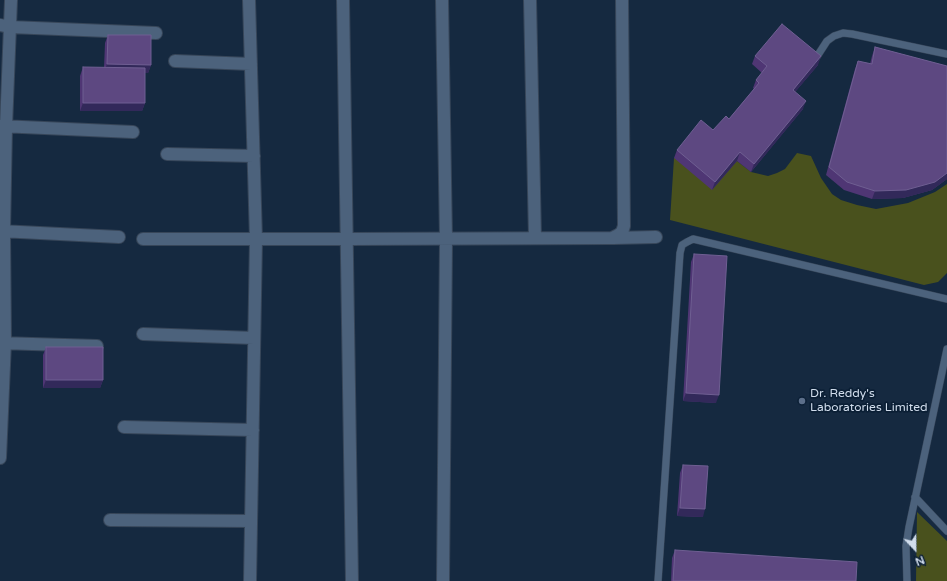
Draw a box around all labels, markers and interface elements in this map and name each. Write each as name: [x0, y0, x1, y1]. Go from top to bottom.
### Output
place label: Dr. Reddy's Laboratories Limited: [810, 387, 928, 415]
marker: Dr. Reddy's Laboratories Limited: [797, 396, 807, 406]
north arrow: [895, 529, 935, 569]
text: N: [913, 553, 926, 568]

